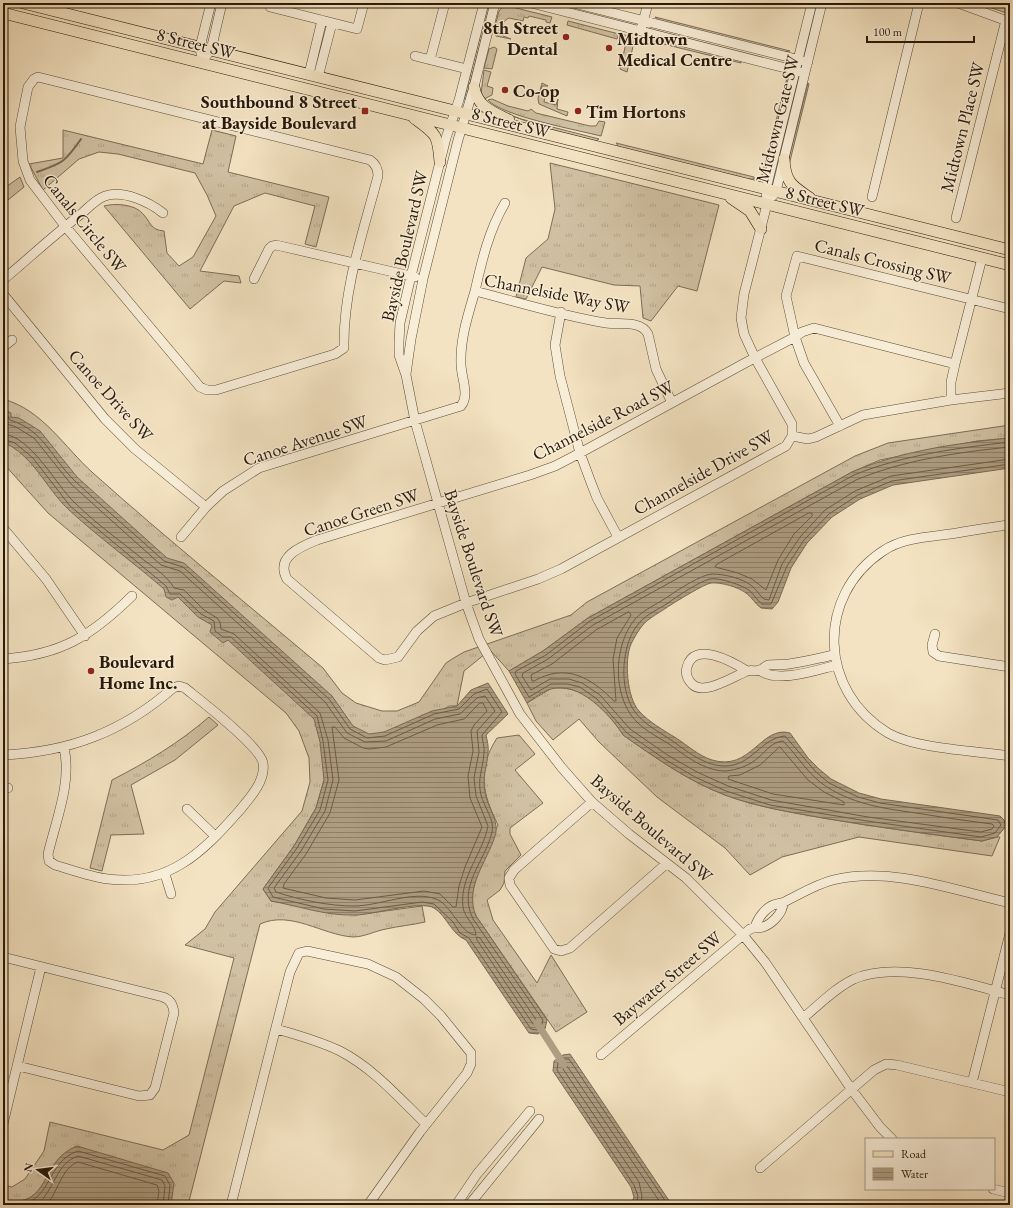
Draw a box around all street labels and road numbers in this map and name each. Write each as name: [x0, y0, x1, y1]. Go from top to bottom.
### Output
street label: 8 Street SW: [154, 22, 238, 64]
street label: Midtown Gate SW: [750, 52, 804, 185]
street label: Midtown Place SW: [935, 59, 989, 194]
street label: 8 Street SW: [469, 101, 553, 143]
street label: Bayside Boulevard SW: [375, 168, 433, 324]
street label: Canals Circle SW: [38, 169, 132, 278]
street label: 8 Street SW: [783, 180, 867, 222]
street label: Canals Crossing SW: [812, 233, 954, 289]
street label: Channelside Way SW: [482, 268, 632, 318]
street label: Canoe Drive SW: [64, 344, 159, 446]
street label: Channelside Road SW: [528, 374, 678, 466]
street label: Canoe Avenue SW: [240, 409, 370, 471]
street label: Channelside Drive SW: [629, 424, 777, 520]
street label: Canoe Green SW: [300, 482, 422, 541]
street label: Bayside Boulevard SW: [439, 486, 509, 640]
street label: Bayside Boulevard SW: [586, 769, 718, 888]
street label: Baywater Street SW: [608, 925, 726, 1030]

